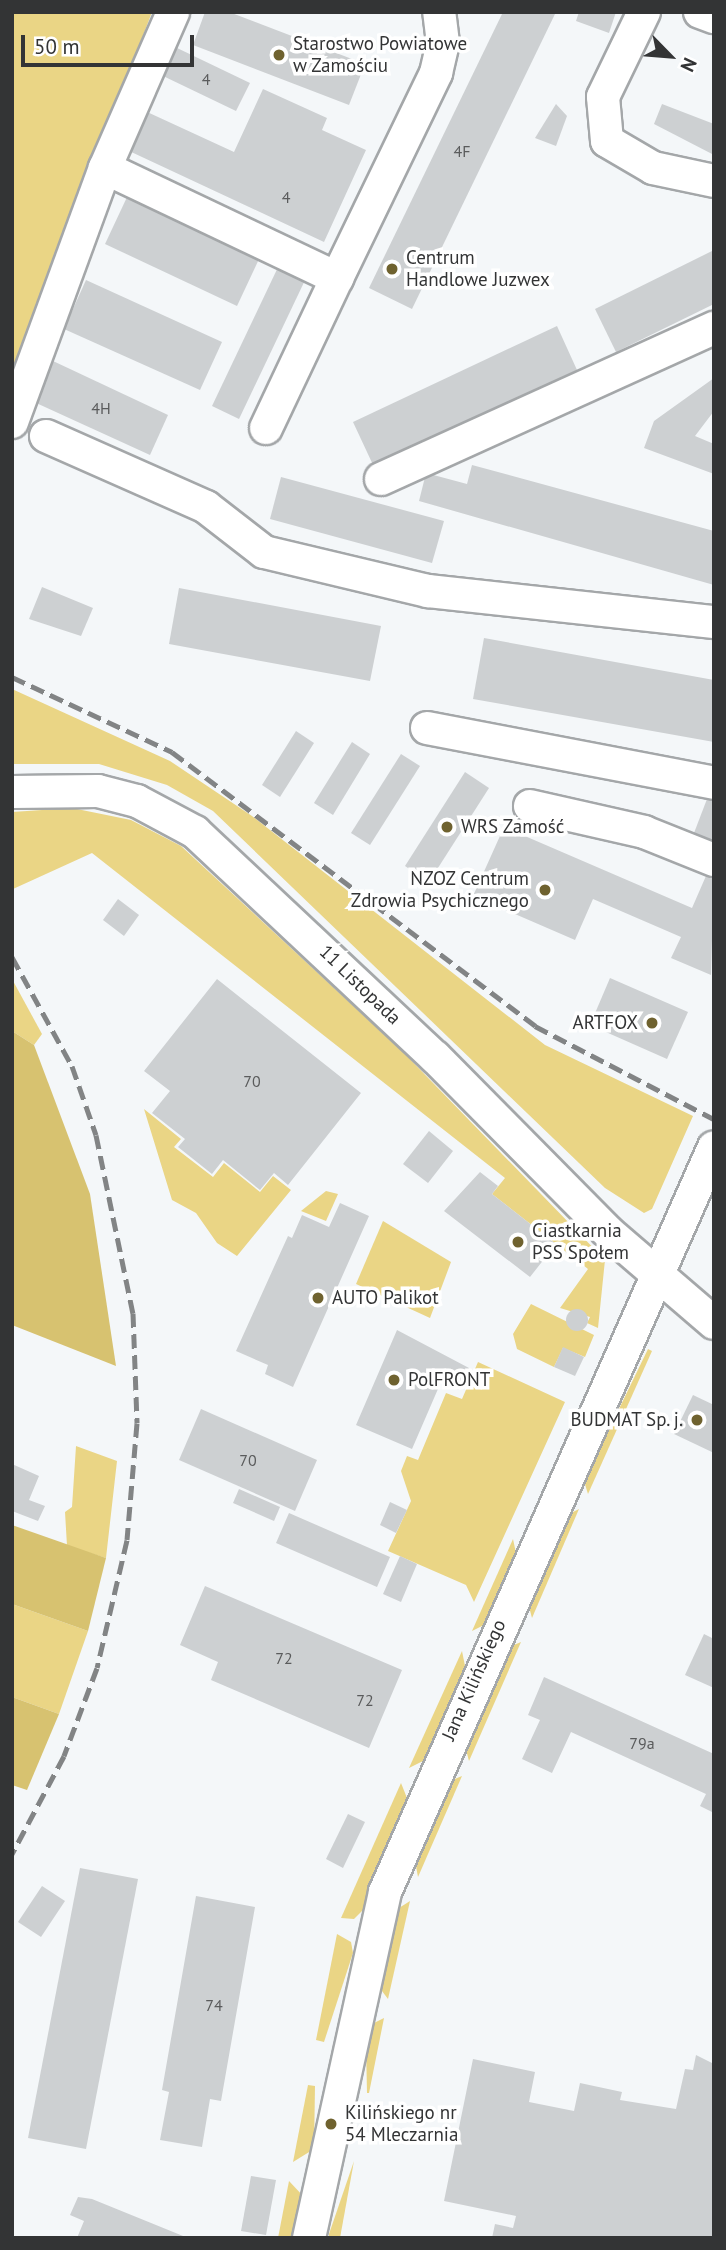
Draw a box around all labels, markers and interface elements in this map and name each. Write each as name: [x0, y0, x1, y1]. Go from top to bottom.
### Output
scale bar: [24, 21, 198, 65]
north arrow: [635, 21, 705, 91]
text: 50 m: [34, 33, 80, 60]
place label: Starostwo Powiatowe w Zamościu: [293, 33, 467, 77]
marker: Starostwo Powiatowe w Zamościu: [271, 47, 287, 63]
text: N: [676, 54, 703, 76]
house number: 4: [202, 69, 210, 89]
house number: 4F: [454, 141, 470, 161]
house number: 4: [282, 187, 290, 207]
place label: Centrum Handlowe Juzwex: [406, 247, 550, 291]
marker: Centrum Handlowe Juzwex: [384, 261, 400, 277]
house number: 4H: [91, 398, 111, 418]
place label: WRS Zamość: [461, 816, 565, 838]
marker: WRS Zamość: [439, 819, 455, 835]
place label: NZOZ Centrum Zdrowia Psychicznego: [351, 868, 529, 912]
marker: NZOZ Centrum Zdrowia Psychicznego: [535, 880, 555, 900]
street label: 11 Listopada: [315, 941, 405, 1029]
place label: ARTFOX: [573, 1012, 638, 1034]
marker: ARTFOX: [644, 1015, 660, 1031]
house number: 70: [243, 1071, 261, 1091]
place label: Ciastkarnia PSS Społem: [532, 1220, 629, 1264]
marker: Ciastkarnia PSS Społem: [510, 1234, 526, 1250]
place label: AUTO Palikot: [332, 1287, 439, 1309]
marker: AUTO Palikot: [310, 1290, 326, 1306]
place label: PolFRONT: [408, 1369, 490, 1391]
marker: PolFRONT: [386, 1372, 402, 1388]
place label: BUDMAT Sp. j.: [568, 1409, 683, 1431]
marker: BUDMAT Sp. j.: [689, 1412, 705, 1428]
house number: 70: [239, 1450, 257, 1470]
street label: Jana Kilińskiego: [437, 1616, 511, 1744]
house number: 72: [275, 1648, 293, 1668]
house number: 72: [356, 1690, 374, 1710]
house number: 79a: [629, 1733, 655, 1753]
house number: 74: [205, 1995, 223, 2015]
place label: Kilińskiego nr 54 Mleczarnia: [345, 2102, 458, 2146]
marker: Kilińskiego nr 54 Mleczarnia: [323, 2116, 339, 2132]

